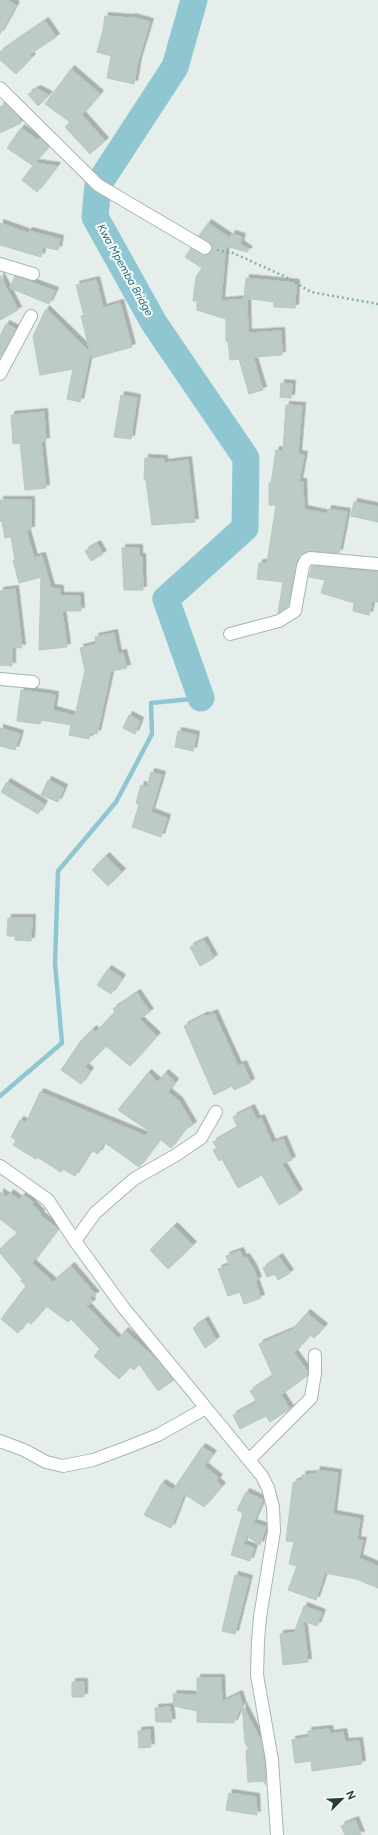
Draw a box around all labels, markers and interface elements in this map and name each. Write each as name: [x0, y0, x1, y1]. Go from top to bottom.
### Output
water label: Kwa Mpemba Bridge: [94, 222, 156, 318]
north arrow: [322, 1779, 362, 1819]
text: N: [343, 1789, 358, 1802]

